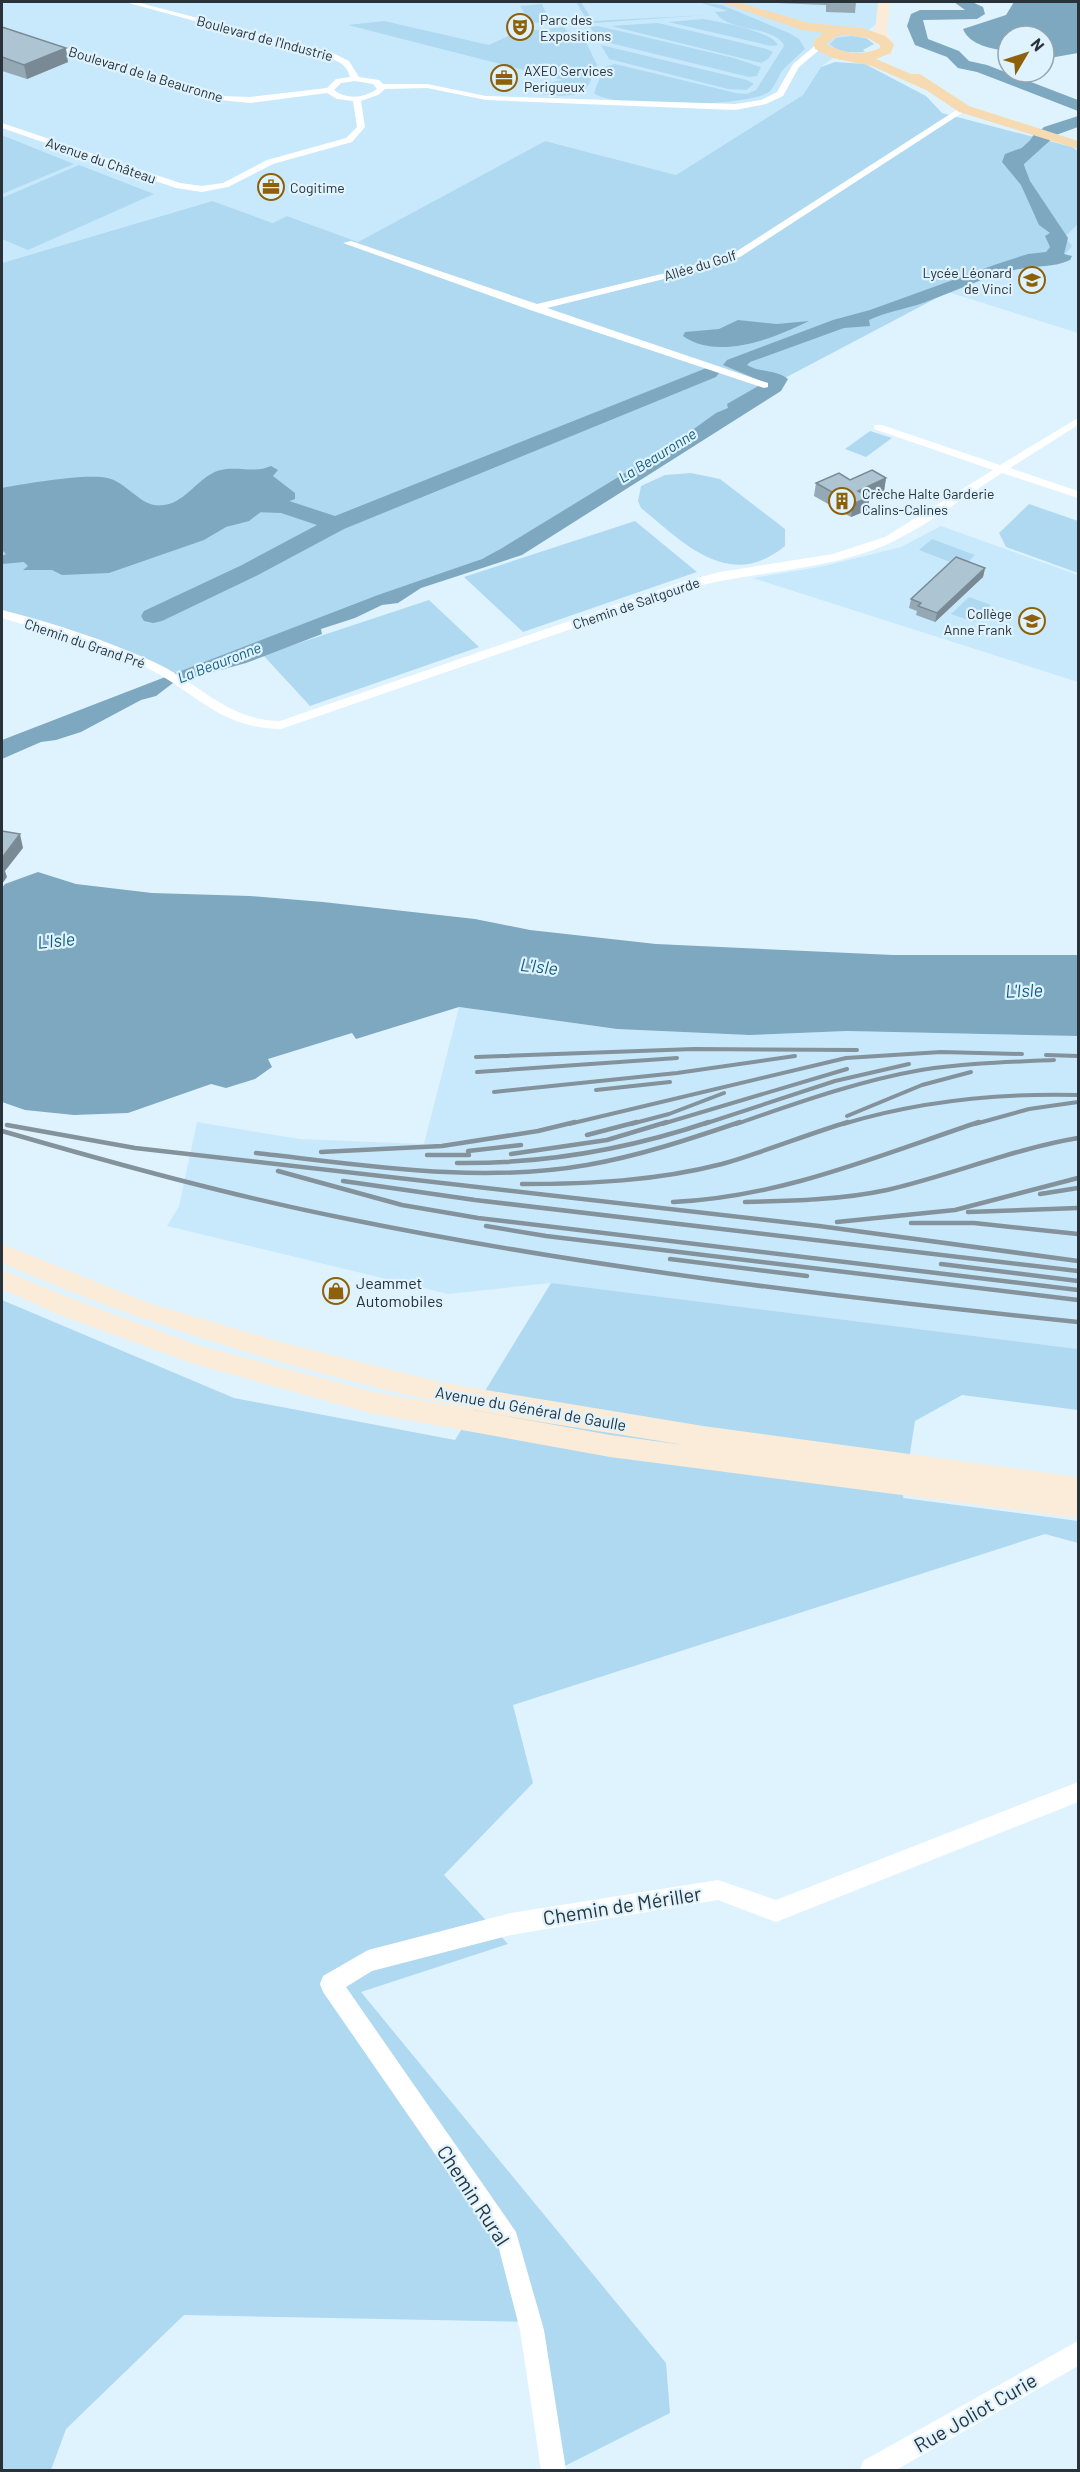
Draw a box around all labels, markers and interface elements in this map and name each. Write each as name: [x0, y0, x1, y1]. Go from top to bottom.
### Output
place label: Parc des Expositions: [540, 11, 612, 44]
street label: Boulevard de l'Industrie: [195, 12, 335, 64]
theatre icon: Parc des Expositions: [505, 12, 535, 42]
north arrow: [996, 24, 1056, 84]
text: N: [1027, 34, 1049, 54]
street label: Boulevard de la Beauronne: [67, 42, 225, 106]
place label: AXEO Services Perigueux: [524, 62, 614, 95]
office icon: AXEO Services Perigueux: [489, 63, 519, 93]
street label: Avenue du Château: [44, 133, 158, 187]
office icon: Cogitime: [256, 172, 286, 202]
place label: Cogitime: [290, 179, 345, 196]
street label: Allée du Golf: [662, 246, 738, 284]
place label: Lycée Léonard de Vinci: [923, 264, 1012, 297]
school or university icon: Lycée Léonard de Vinci: [1017, 265, 1047, 295]
water label: La Beauronne: [615, 424, 699, 486]
place label: Crèche Halte Garderie Calins-Calines: [862, 485, 995, 518]
building icon: Crèche Halte Garderie Calins-Calines: [827, 486, 857, 516]
street label: Chemin de Saltgourde: [570, 573, 702, 633]
place label: Collège Anne Frank: [944, 605, 1012, 638]
school or university icon: Collège Anne Frank: [1017, 606, 1047, 636]
street label: Chemin du Grand Pré: [23, 614, 147, 672]
water label: La Beauronne: [175, 638, 264, 686]
water label: L'Isle: [36, 927, 76, 953]
water label: L'Isle: [519, 953, 559, 979]
water label: L'Isle: [1005, 978, 1043, 1002]
place label: Jeammet Automobiles: [356, 1273, 443, 1310]
shop icon: Jeammet Automobiles: [321, 1276, 351, 1306]
street label: Avenue du Général de Gaulle: [434, 1382, 628, 1434]
street label: Chemin de Mériller: [541, 1881, 703, 1929]
street label: Chemin Rural: [433, 2140, 515, 2250]
street label: Rue Joliot Curie: [909, 2367, 1041, 2457]

